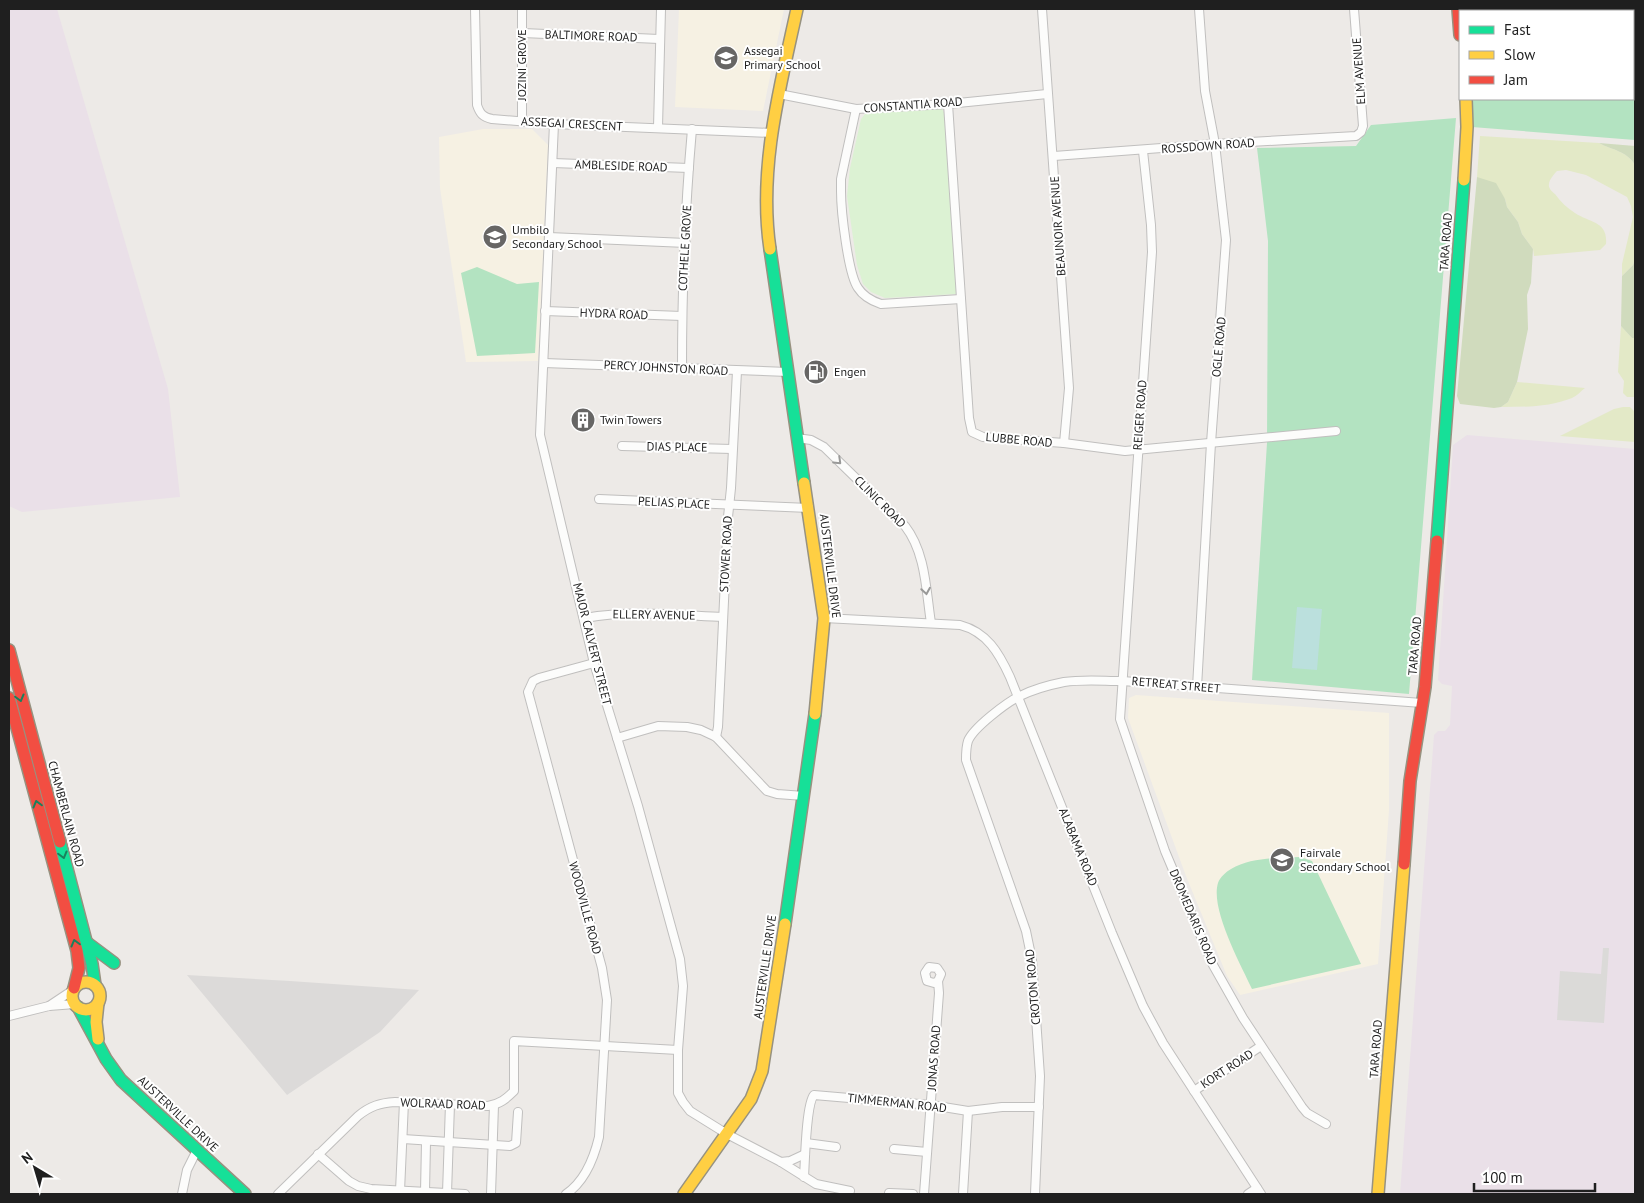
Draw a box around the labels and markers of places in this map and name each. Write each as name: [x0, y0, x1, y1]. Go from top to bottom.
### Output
place label: Assegai Primary School: [744, 43, 821, 72]
school or university icon: Assegai Primary School: [713, 45, 739, 71]
place label: Umbilo Secondary School: [512, 222, 603, 251]
school or university icon: Umbilo Secondary School: [482, 224, 508, 250]
fuel station icon: Engen: [803, 359, 829, 385]
place label: Engen: [834, 364, 866, 379]
building icon: Twin Towers: [570, 407, 596, 433]
place label: Twin Towers: [600, 412, 662, 427]
place label: Fairvale Secondary School: [1300, 845, 1391, 874]
school or university icon: Fairvale Secondary School: [1269, 847, 1295, 873]

